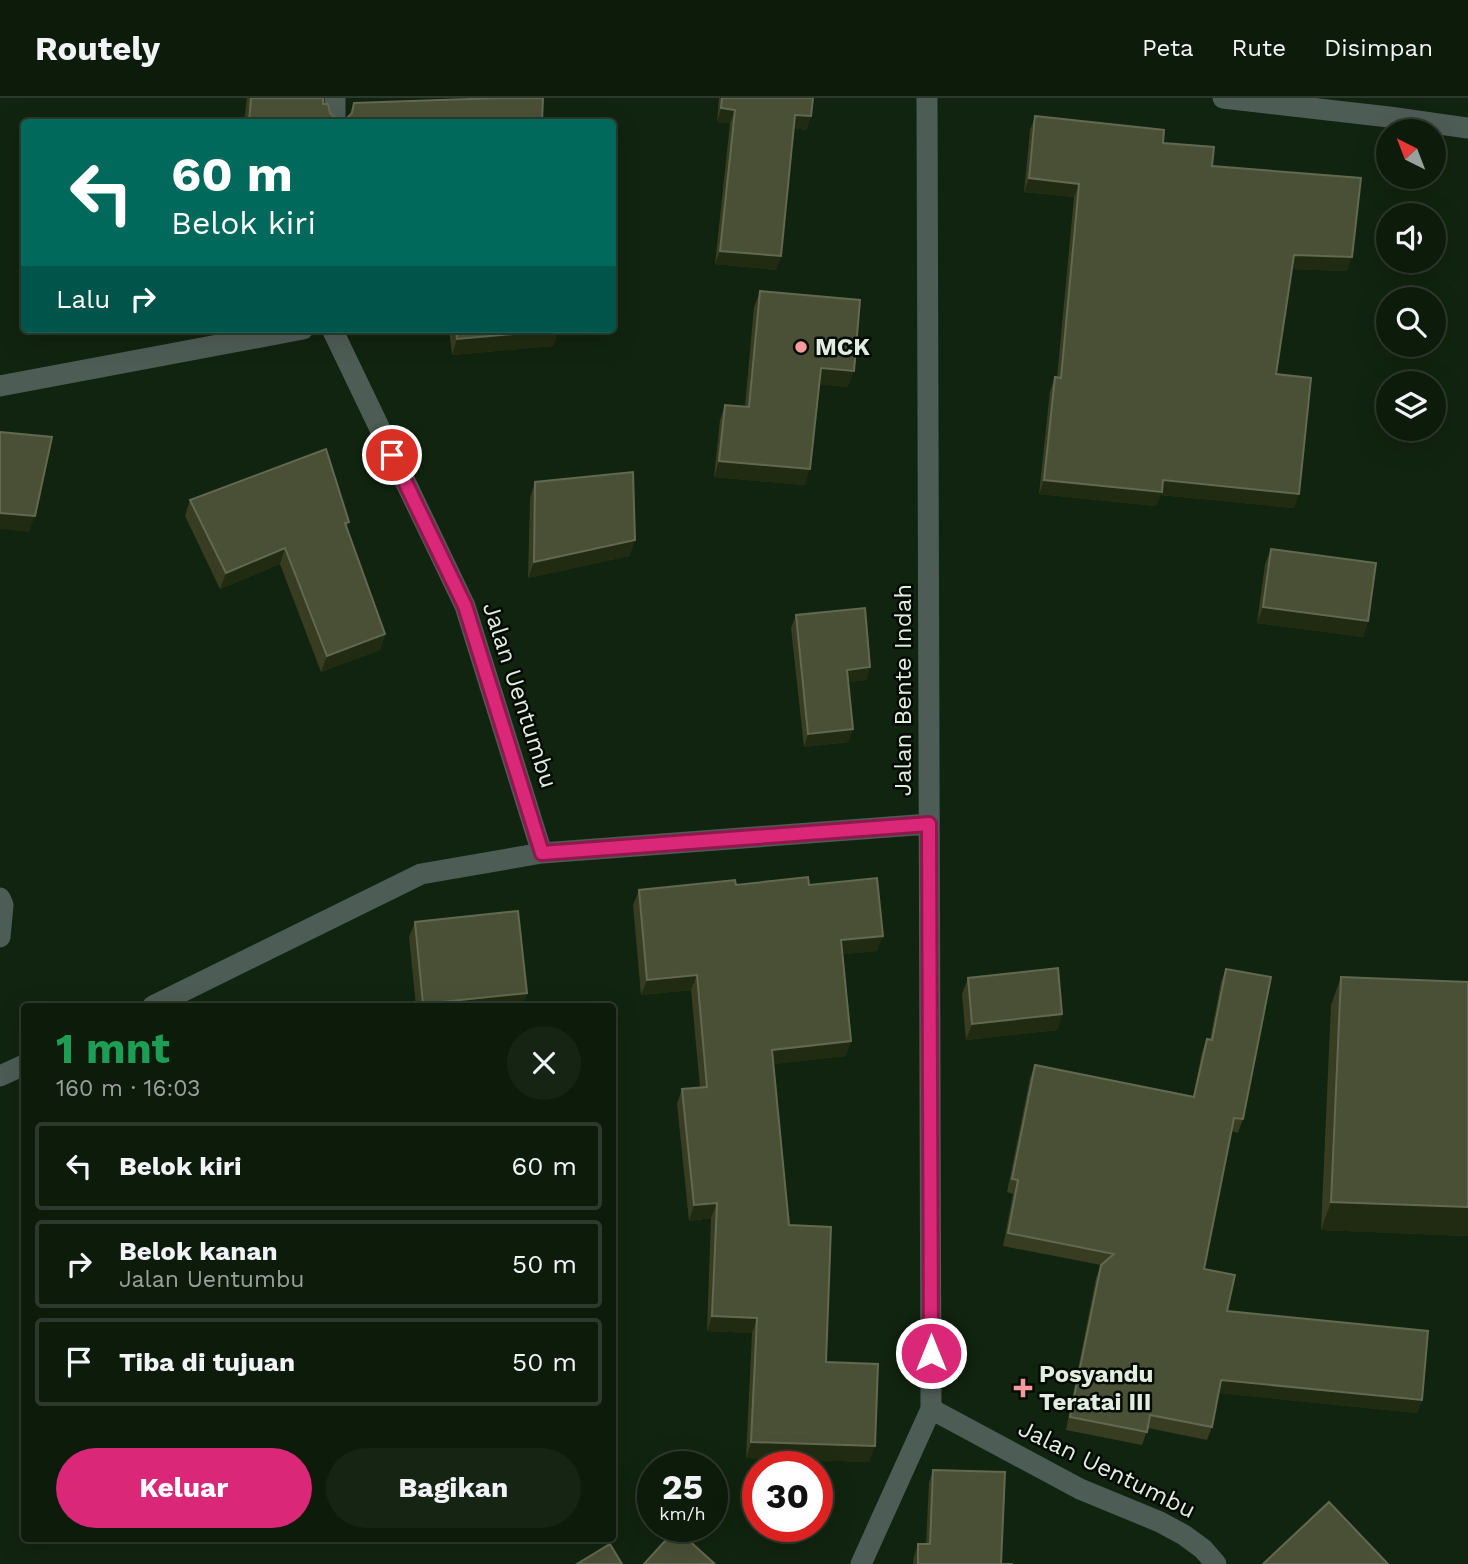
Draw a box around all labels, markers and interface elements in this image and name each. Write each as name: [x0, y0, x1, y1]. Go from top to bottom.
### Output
text: Routely: [35, 29, 160, 68]
text: Peta: [1142, 34, 1194, 62]
text: Rute: [1232, 34, 1286, 62]
text: Disimpan: [1324, 34, 1433, 62]
north arrow: [1376, 119, 1446, 189]
map controls: [1376, 119, 1446, 441]
text: 60 m: [171, 145, 293, 203]
icon: left: [56, 147, 147, 238]
button: sound: [1376, 203, 1446, 273]
text: Belok kiri: [171, 204, 316, 242]
icon: right: [124, 280, 162, 318]
text: Lalu: [56, 284, 110, 314]
button: search: [1376, 287, 1446, 357]
place label: MCK: [815, 333, 870, 361]
marker: MCK: [793, 339, 809, 355]
button: layers: [1376, 371, 1446, 441]
pin: [362, 425, 422, 485]
icon: arrive: [373, 436, 411, 474]
street label: Jalan Bente Indah: [889, 584, 917, 796]
street label: Jalan Uentumbu: [477, 599, 563, 791]
text: 1 mnt: [56, 1024, 170, 1073]
button: close: [507, 1026, 581, 1100]
text: 160 m · 16:03: [56, 1075, 200, 1102]
icon: left: [60, 1147, 98, 1185]
text: Belok kiri: [119, 1151, 242, 1181]
text: 60 m: [511, 1151, 577, 1181]
text: Belok kanan: [119, 1236, 278, 1266]
icon: right: [60, 1245, 98, 1283]
text: 50 m: [512, 1249, 577, 1279]
text: Jalan Uentumbu: [119, 1266, 305, 1293]
position arrow: [894, 1316, 968, 1390]
icon: arrive: [60, 1343, 98, 1381]
text: Tiba di tujuan: [119, 1347, 295, 1377]
text: 50 m: [512, 1347, 577, 1377]
place label: Posyandu Teratai III: [1039, 1360, 1153, 1416]
marker: Posyandu Teratai III: [1013, 1378, 1033, 1398]
street label: Jalan Uentumbu: [1014, 1414, 1200, 1524]
button: Keluar: [56, 1448, 312, 1528]
button: Bagikan: [326, 1448, 581, 1528]
speed limit sign: 30: [742, 1451, 833, 1542]
text: 25: [662, 1466, 703, 1508]
text: km/h: [659, 1503, 706, 1524]

